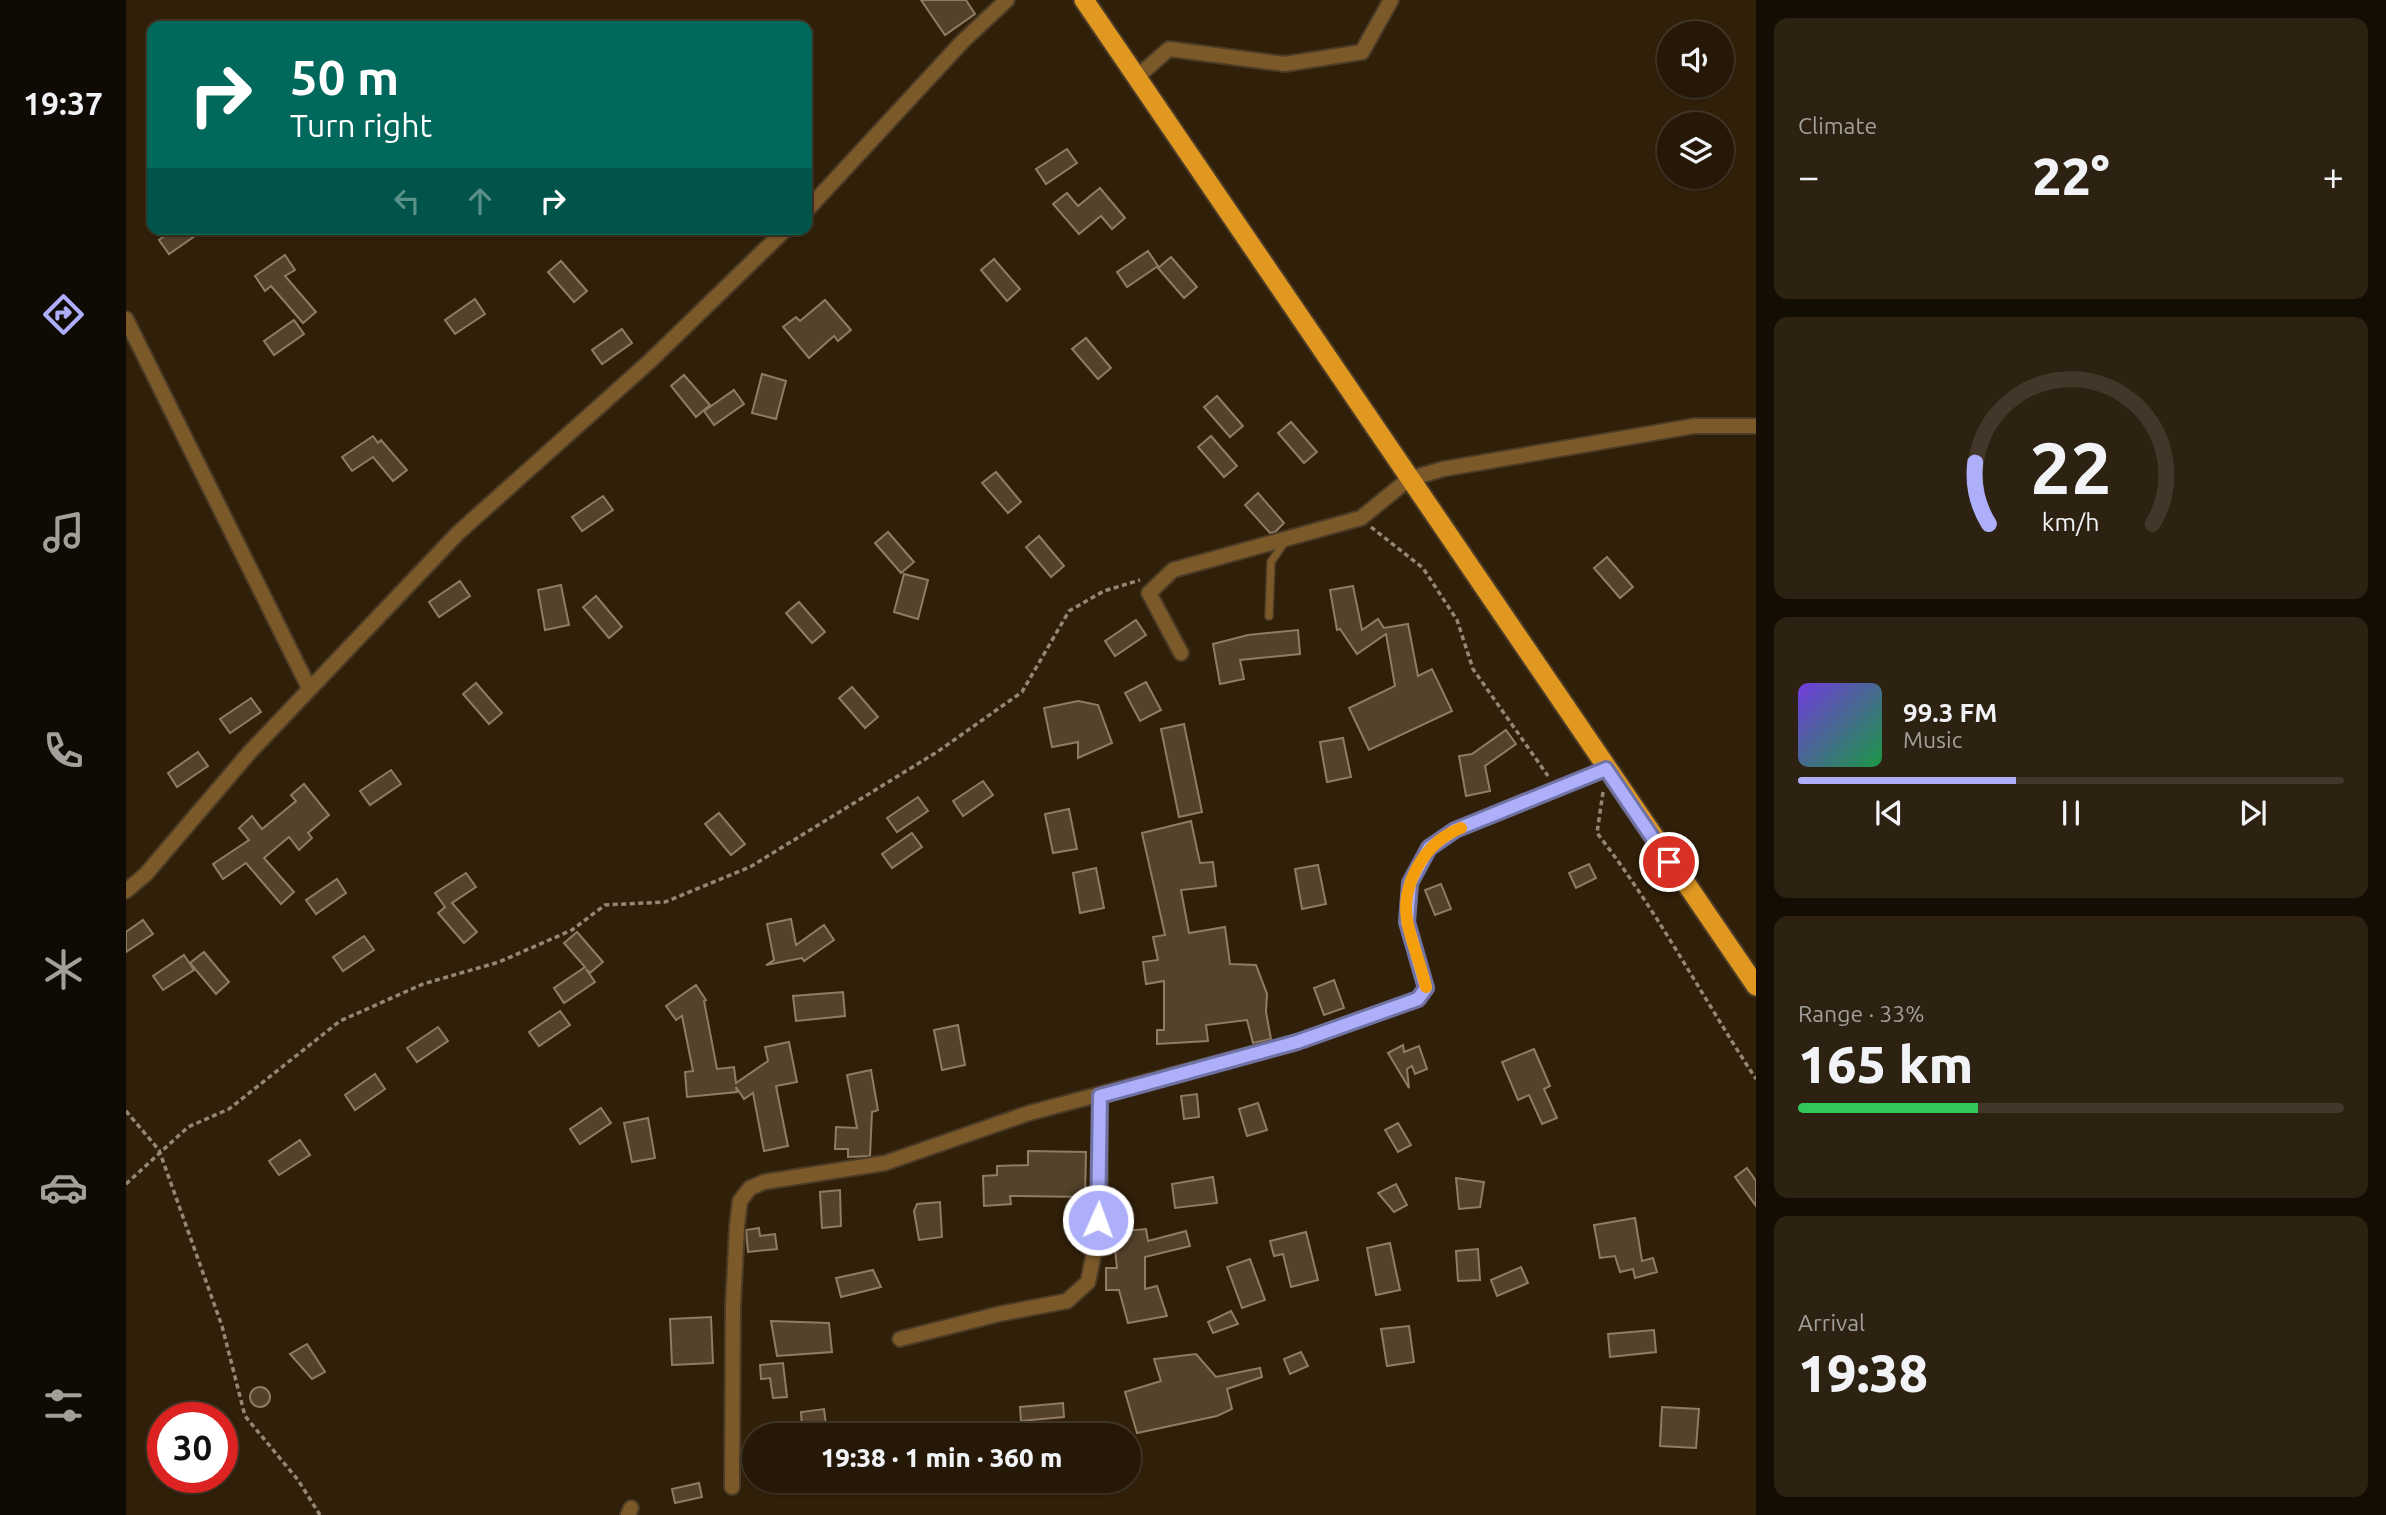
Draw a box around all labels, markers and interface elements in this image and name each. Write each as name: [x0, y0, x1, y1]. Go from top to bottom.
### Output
map controls: [1657, 21, 1734, 189]
button: sound: [1657, 21, 1734, 98]
icon: right: [175, 49, 266, 140]
text: 50 m: [290, 49, 399, 104]
text: 19:37: [23, 85, 103, 121]
text: Turn right: [290, 107, 432, 143]
button: layers: [1657, 112, 1734, 189]
text: Climate: [1798, 113, 1877, 138]
text: 22°: [2032, 147, 2110, 205]
text: −: [1798, 155, 1819, 197]
text: +: [2323, 155, 2344, 197]
icon: left: [388, 182, 426, 220]
icon: ahead: [461, 182, 499, 220]
icon: right: [534, 182, 572, 220]
icon: directions: [39, 290, 88, 339]
text: 22: [2030, 427, 2112, 509]
icon: music: [39, 508, 88, 557]
text: km/h: [2042, 508, 2100, 536]
text: 99.3 FM: [1903, 698, 1997, 727]
icon: phone: [39, 726, 88, 775]
text: Music: [1903, 727, 1962, 752]
icon: previous: [1870, 794, 1908, 832]
icon: pause: [2052, 794, 2090, 832]
icon: next: [2234, 794, 2272, 832]
pin: [1639, 832, 1699, 892]
icon: arrive: [1650, 843, 1688, 881]
icon: climate: [39, 945, 88, 994]
text: Range · 33%: [1798, 1001, 1925, 1026]
text: 165 km: [1798, 1035, 1973, 1093]
icon: car: [39, 1163, 88, 1212]
position arrow: [1061, 1183, 1135, 1257]
text: Arrival: [1798, 1310, 1865, 1335]
text: 19:38: [1798, 1344, 1928, 1402]
icon: filters: [39, 1381, 88, 1430]
speed limit sign: 30: [147, 1402, 238, 1493]
text: 19:38 · 1 min · 360 m: [821, 1443, 1062, 1472]

